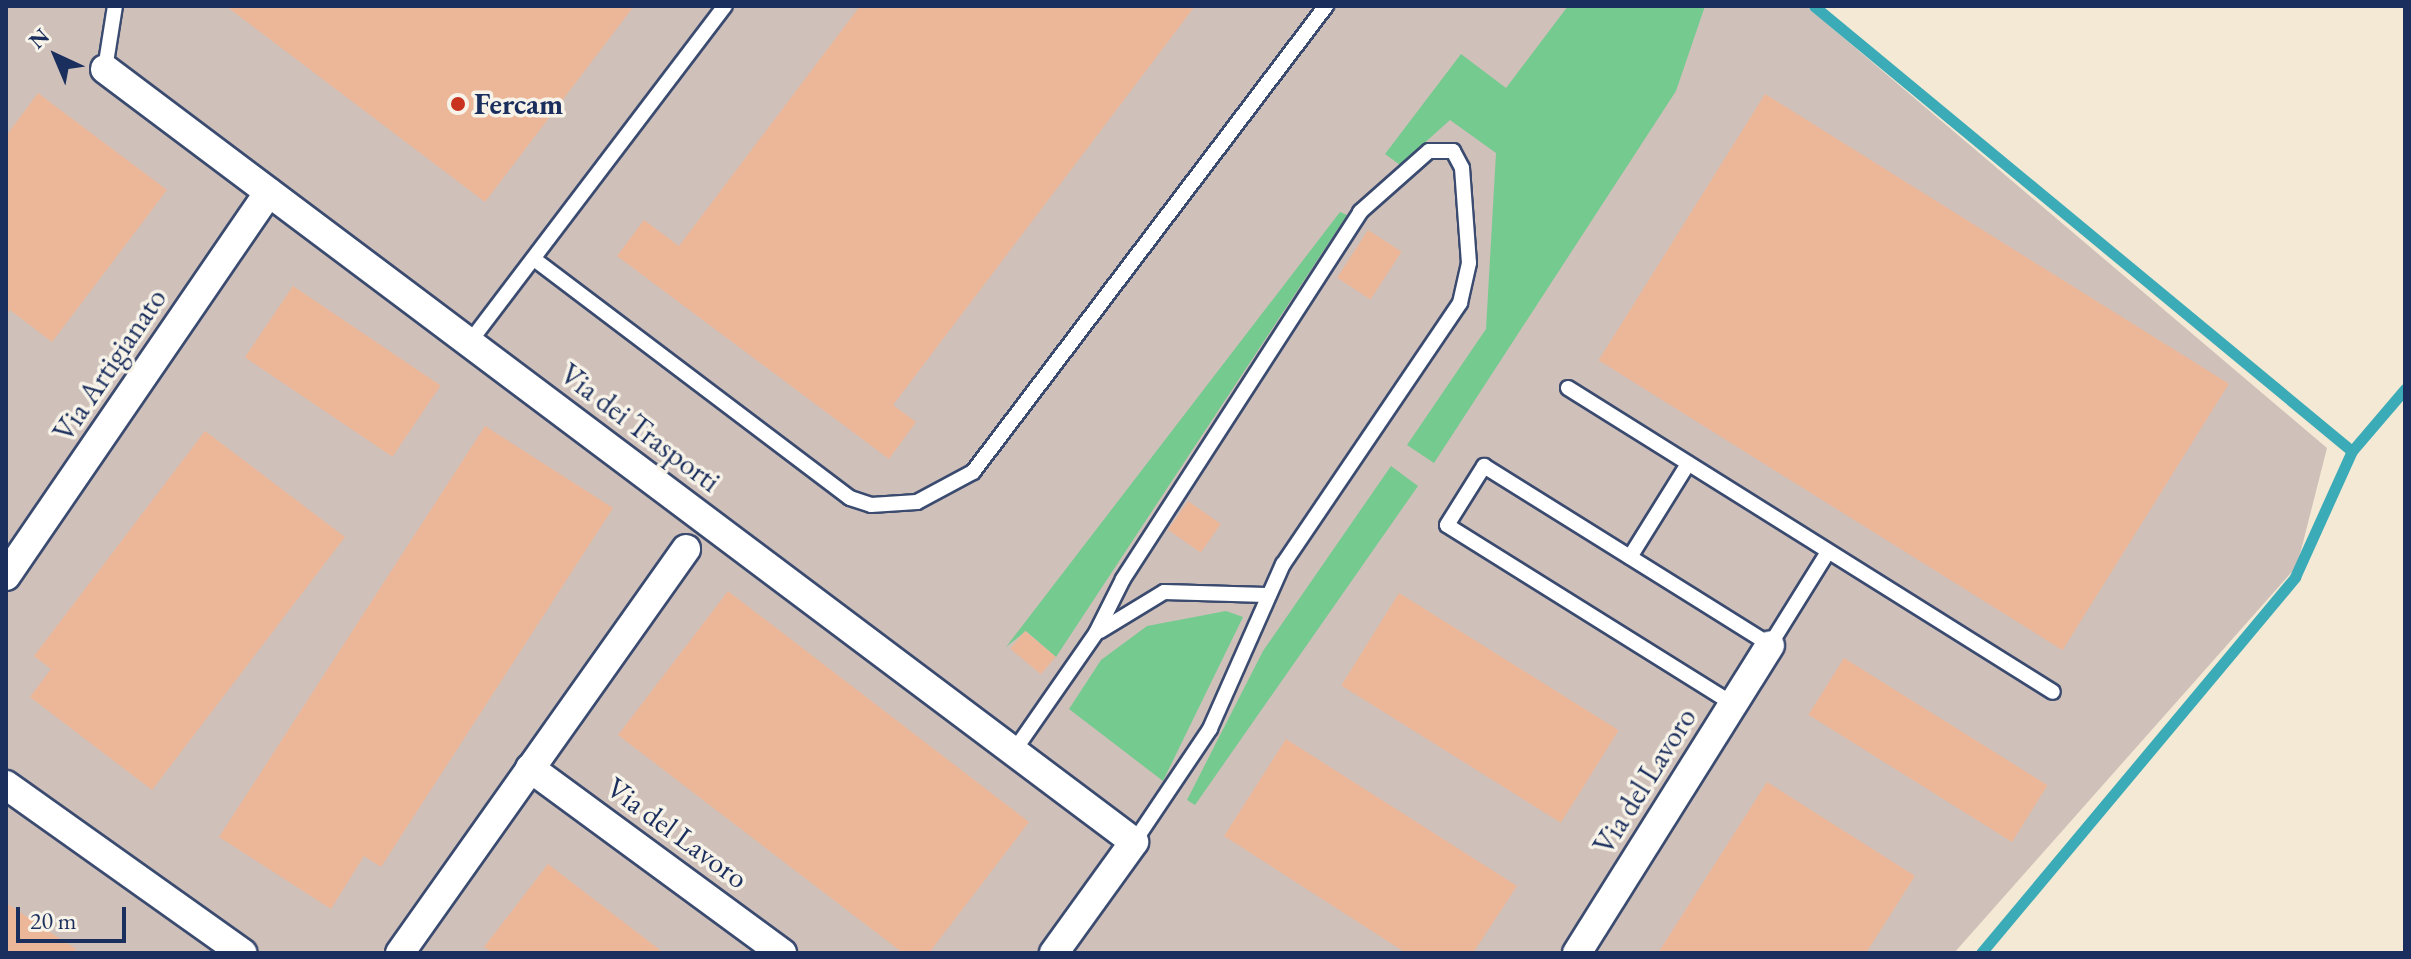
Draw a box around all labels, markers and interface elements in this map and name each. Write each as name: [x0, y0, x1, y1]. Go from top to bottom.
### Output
north arrow: [16, 16, 96, 96]
text: N: [23, 22, 55, 55]
place label: Fercam: [474, 86, 563, 122]
marker: Fercam: [449, 95, 467, 113]
street label: Via Artigianato: [46, 282, 174, 448]
street label: Via dei Trasporti: [553, 356, 727, 500]
street label: Via del Lavoro: [1586, 701, 1704, 861]
street label: Via del Lavoro: [599, 770, 755, 896]
scale bar: [20, 891, 130, 941]
text: 20 m: [30, 905, 77, 936]

